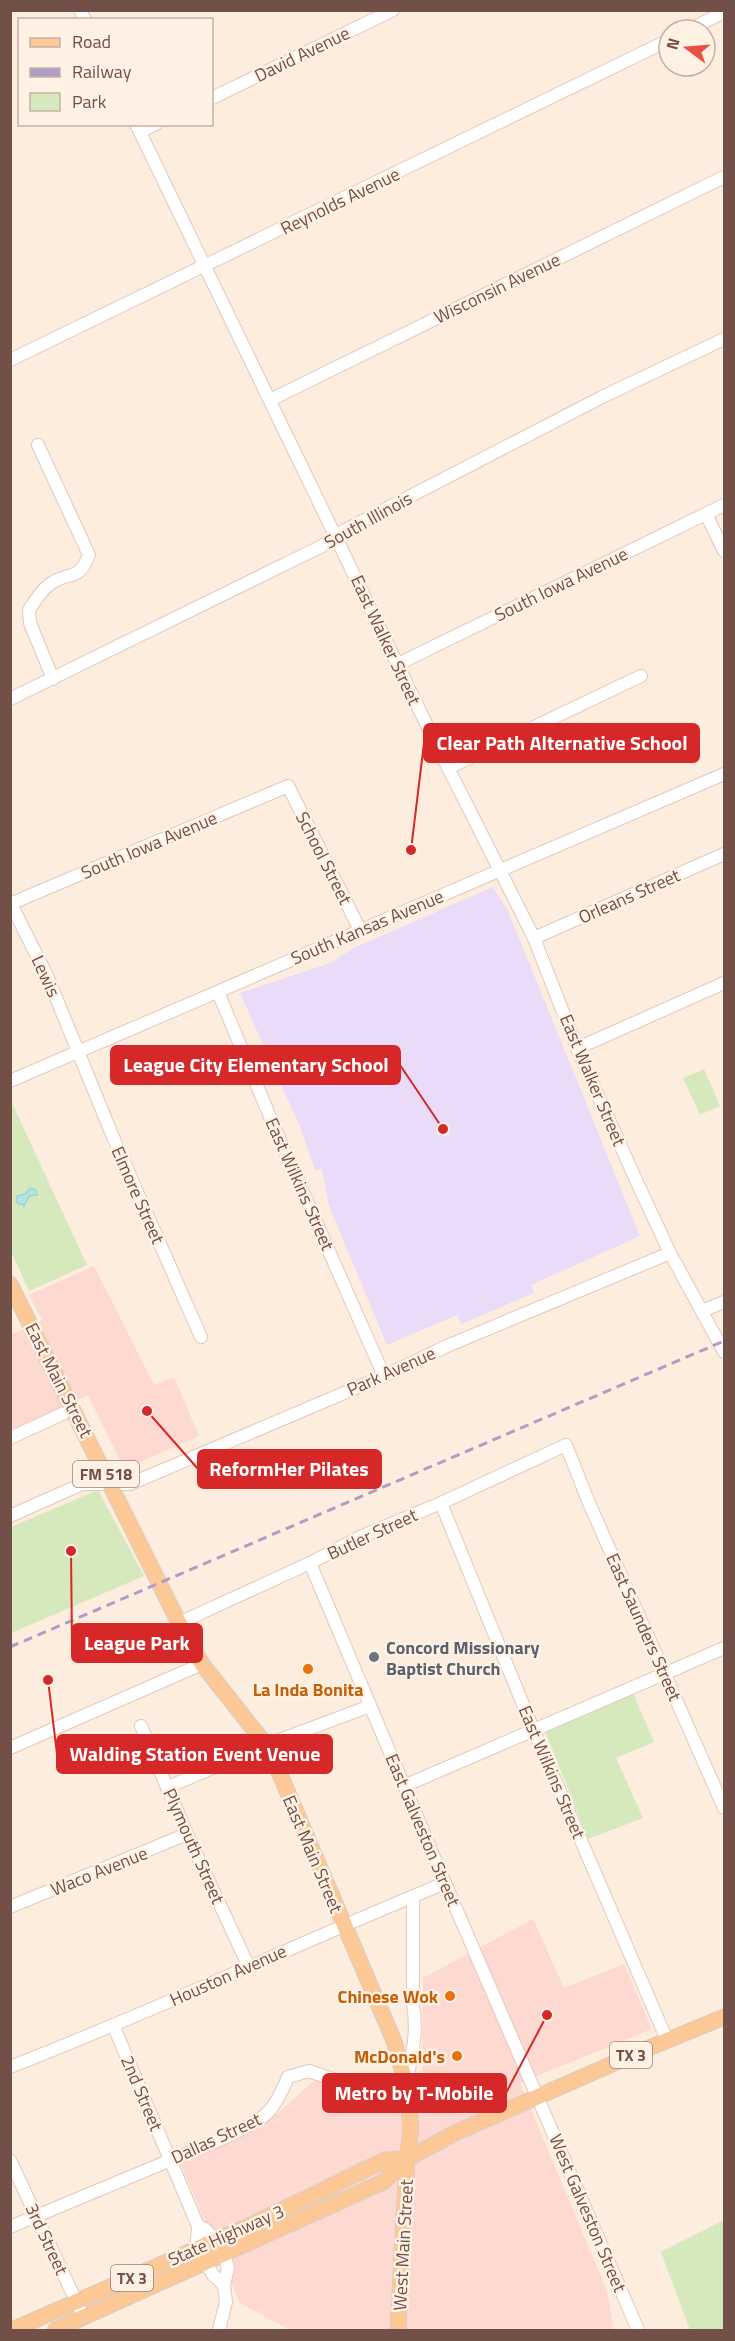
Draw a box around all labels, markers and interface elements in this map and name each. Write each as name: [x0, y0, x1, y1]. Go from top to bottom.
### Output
legend: [18, 18, 213, 126]
north arrow: [657, 18, 717, 78]
street label: David Avenue: [250, 19, 354, 89]
text: Road: [72, 28, 111, 55]
text: N: [660, 35, 686, 53]
text: Railway: [72, 58, 132, 85]
text: Park: [72, 88, 107, 115]
street label: Reynolds Avenue: [276, 160, 404, 242]
street label: Wisconsin Avenue: [429, 246, 565, 330]
street label: South Illinois: [319, 485, 417, 555]
street label: South Iowa Avenue: [490, 540, 632, 628]
street label: East Walker Street: [344, 571, 428, 710]
callout: Clear Path Alternative School: [424, 724, 699, 762]
text: Clear Path Alternative School: [436, 727, 688, 758]
street label: South Iowa Avenue: [77, 804, 221, 886]
street label: School Street: [289, 807, 359, 910]
street label: Orleans Street: [574, 861, 685, 930]
street label: South Kansas Avenue: [286, 883, 448, 971]
street label: Lewis: [25, 951, 67, 1001]
street label: East Walker Street: [553, 1010, 633, 1151]
callout: League City Elementary School: [111, 1046, 400, 1084]
text: League City Elementary School: [123, 1049, 389, 1080]
street label: East Wilkins Street: [259, 1113, 342, 1255]
street label: Elmore Street: [104, 1142, 172, 1249]
street label: East Main Street: [18, 1318, 100, 1443]
street label: Park Avenue: [342, 1339, 440, 1403]
callout: ReformHer Pilates: [198, 1450, 381, 1488]
text: ReformHer Pilates: [209, 1453, 369, 1484]
road number: FM 518: [73, 1461, 139, 1487]
street label: Butler Street: [322, 1501, 422, 1567]
street label: East Saunders Street: [599, 1549, 689, 1706]
callout: League Park: [72, 1624, 202, 1662]
text: League Park: [84, 1627, 191, 1658]
place label: Concord Missionary Baptist Church: [386, 1634, 539, 1682]
marker: Concord Missionary Baptist Church: [367, 1650, 381, 1664]
marker: La Inda Bonita: [301, 1662, 315, 1676]
place label: La Inda Bonita: [253, 1676, 363, 1703]
street label: East Wilkins Street: [512, 1701, 593, 1844]
callout: Walding Station Event Venue: [57, 1735, 332, 1773]
text: Walding Station Event Venue: [70, 1738, 320, 1769]
street label: East Galveston Street: [379, 1749, 468, 1911]
street label: Plymouth Street: [156, 1784, 232, 1909]
street label: East Main Street: [276, 1791, 350, 1918]
street label: Waco Avenue: [47, 1839, 151, 1903]
street label: Houston Avenue: [165, 1937, 291, 2013]
place label: Chinese Wok: [338, 1983, 439, 2010]
marker: Chinese Wok: [443, 1989, 457, 2003]
road number: TX 3: [610, 2042, 652, 2068]
place label: McDonald's: [354, 2043, 445, 2070]
marker: McDonald's: [450, 2049, 464, 2063]
street label: 2nd Street: [114, 2051, 170, 2136]
callout: Metro by T-Mobile: [323, 2074, 506, 2112]
text: Metro by T-Mobile: [335, 2077, 493, 2108]
street label: Dallas Street: [166, 2105, 266, 2171]
street label: West Galveston Street: [542, 2130, 634, 2297]
street label: West Main Street: [386, 2178, 420, 2311]
street label: State Highway 3: [164, 2197, 288, 2273]
street label: 3rd Street: [19, 2199, 76, 2280]
road number: TX 3: [111, 2265, 153, 2291]

